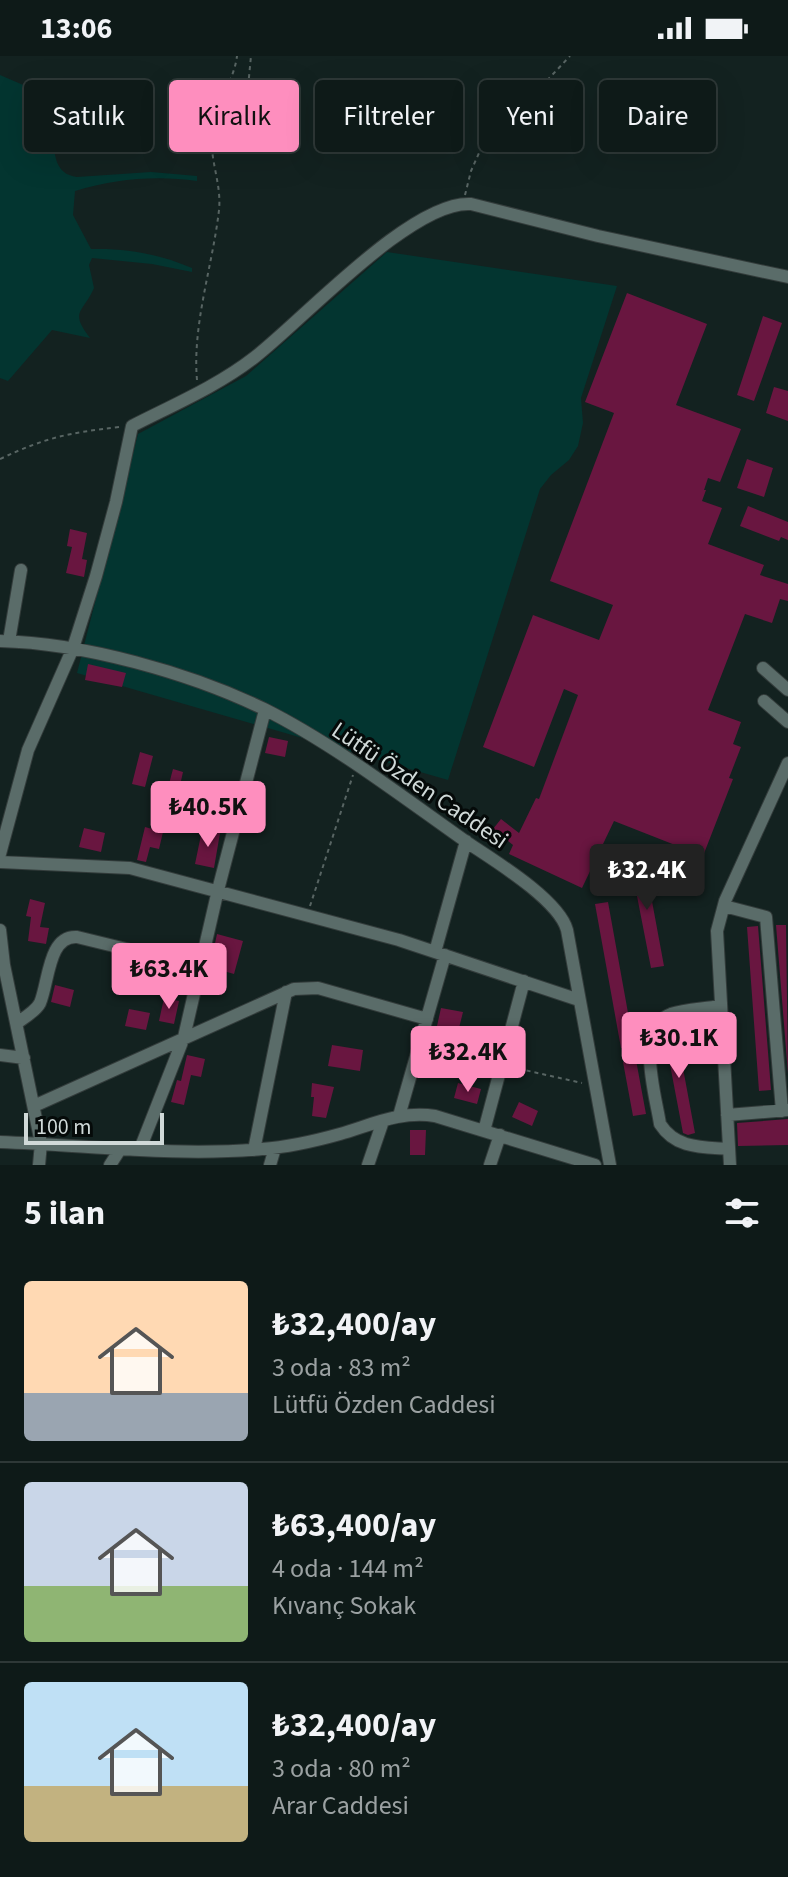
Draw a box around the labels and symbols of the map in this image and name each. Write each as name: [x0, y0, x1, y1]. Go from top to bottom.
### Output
street label: Lütfü Özden Caddesi: [324, 713, 515, 858]
pin: ₺40.5K: [143, 781, 273, 849]
pin: ₺32.4K: [582, 844, 712, 912]
pin: ₺63.4K: [104, 943, 234, 1011]
pin: ₺30.1K: [614, 1012, 744, 1080]
pin: ₺32.4K: [403, 1026, 533, 1094]
scale bar: [24, 1109, 164, 1145]

